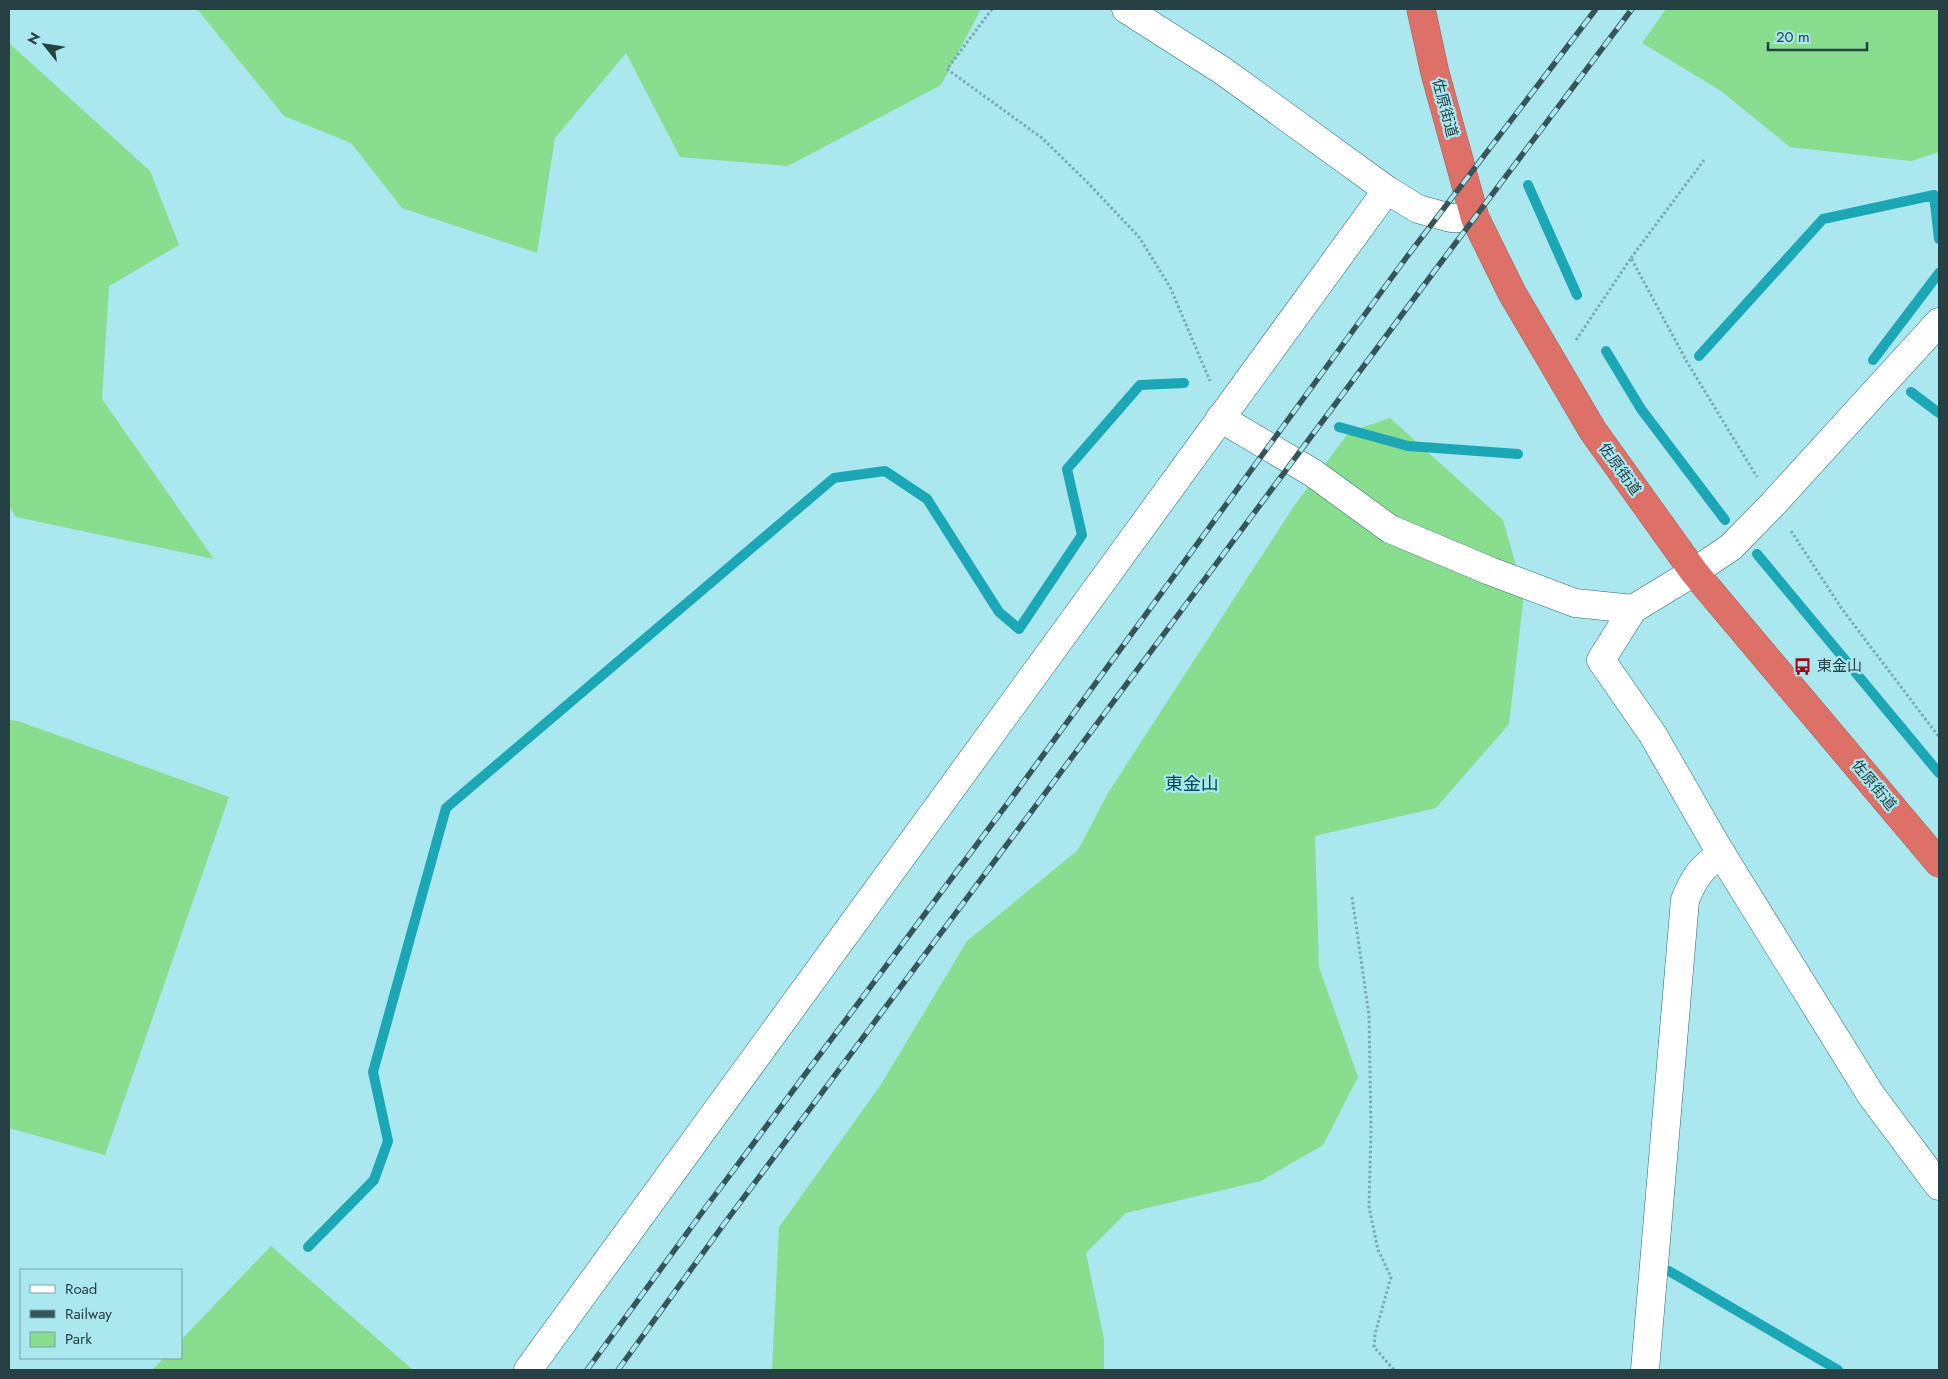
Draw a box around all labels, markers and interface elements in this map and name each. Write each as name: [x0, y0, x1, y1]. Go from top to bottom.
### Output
north arrow: [20, 20, 70, 70]
scale bar: [1768, 20, 1867, 52]
text: 20 m: [1776, 26, 1810, 48]
text: N: [22, 29, 45, 48]
street label: 佐原街道: [1427, 76, 1463, 140]
street label: 佐原街道: [1593, 438, 1647, 500]
place label: 東金山: [1817, 655, 1862, 677]
bus stop icon: 東金山: [1793, 656, 1813, 676]
street label: 佐原街道: [1846, 755, 1902, 815]
district label: 東金山: [1165, 771, 1219, 797]
legend: [20, 1269, 182, 1359]
text: Road: [65, 1278, 97, 1300]
text: Railway: [65, 1303, 112, 1325]
text: Park: [65, 1328, 92, 1350]

